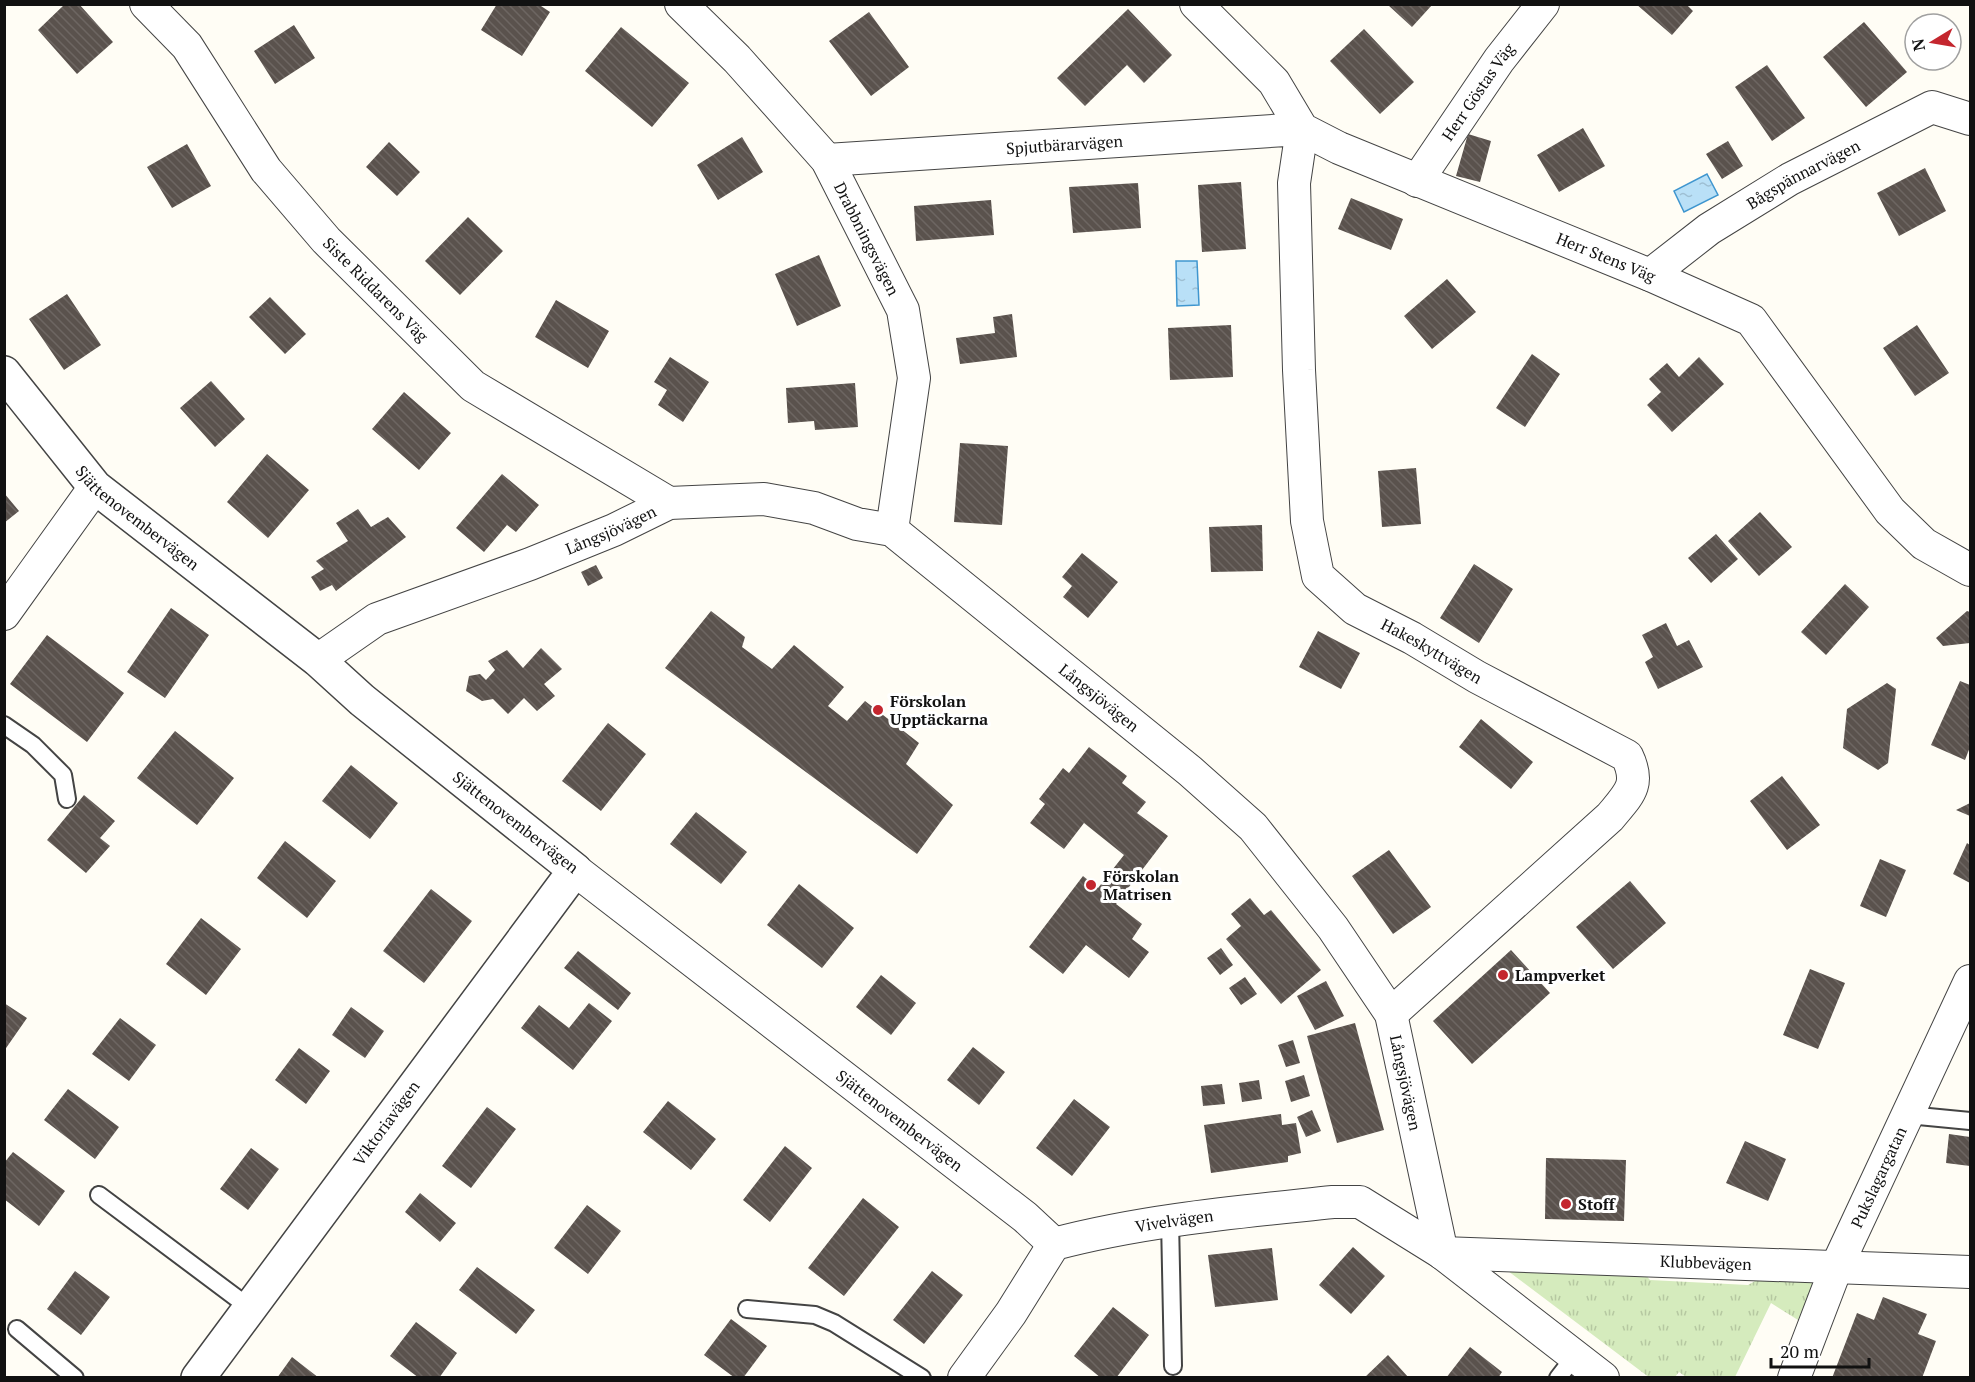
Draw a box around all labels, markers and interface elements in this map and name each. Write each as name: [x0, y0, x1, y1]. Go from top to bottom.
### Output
north arrow: [1903, 12, 1963, 72]
text: N: [1906, 37, 1930, 53]
street label: Herr Göstas Väg: [1436, 38, 1520, 145]
street label: Spjutbärarvägen: [1005, 130, 1124, 159]
street label: Bågspännarvägen: [1742, 134, 1864, 214]
street label: Drabbningsvägen: [829, 178, 905, 300]
street label: Herr Stens Väg: [1553, 227, 1660, 287]
street label: Siste Riddarens Väg: [318, 232, 434, 347]
street label: Sjättenovembervägen: [71, 461, 204, 575]
street label: Långsjövägen: [562, 500, 660, 560]
street label: Hakeskyttvägen: [1377, 613, 1487, 689]
street label: Långsjövägen: [1054, 658, 1144, 737]
place label: Förskolan Upptäckarna: [890, 690, 988, 730]
marker: Förskolan Upptäckarna: [871, 703, 885, 717]
street label: Sjättenovembervägen: [448, 766, 584, 878]
place label: Förskolan Matrisen: [1103, 865, 1180, 905]
marker: Förskolan Matrisen: [1084, 878, 1098, 892]
place label: Lampverket: [1515, 964, 1606, 986]
marker: Lampverket: [1496, 968, 1510, 982]
street label: Långsjövägen: [1385, 1033, 1427, 1133]
street label: Sjättenovembervägen: [832, 1065, 968, 1177]
street label: Viktoriavägen: [348, 1076, 425, 1170]
street label: Pukslagargatan: [1845, 1122, 1912, 1231]
place label: Stoff: [1578, 1193, 1617, 1215]
marker: Stoff: [1559, 1197, 1573, 1211]
street label: Vivelvägen: [1133, 1204, 1215, 1237]
street label: Klubbevägen: [1660, 1250, 1753, 1275]
scale bar: [1771, 1331, 1868, 1369]
text: 20 m: [1780, 1339, 1820, 1363]

